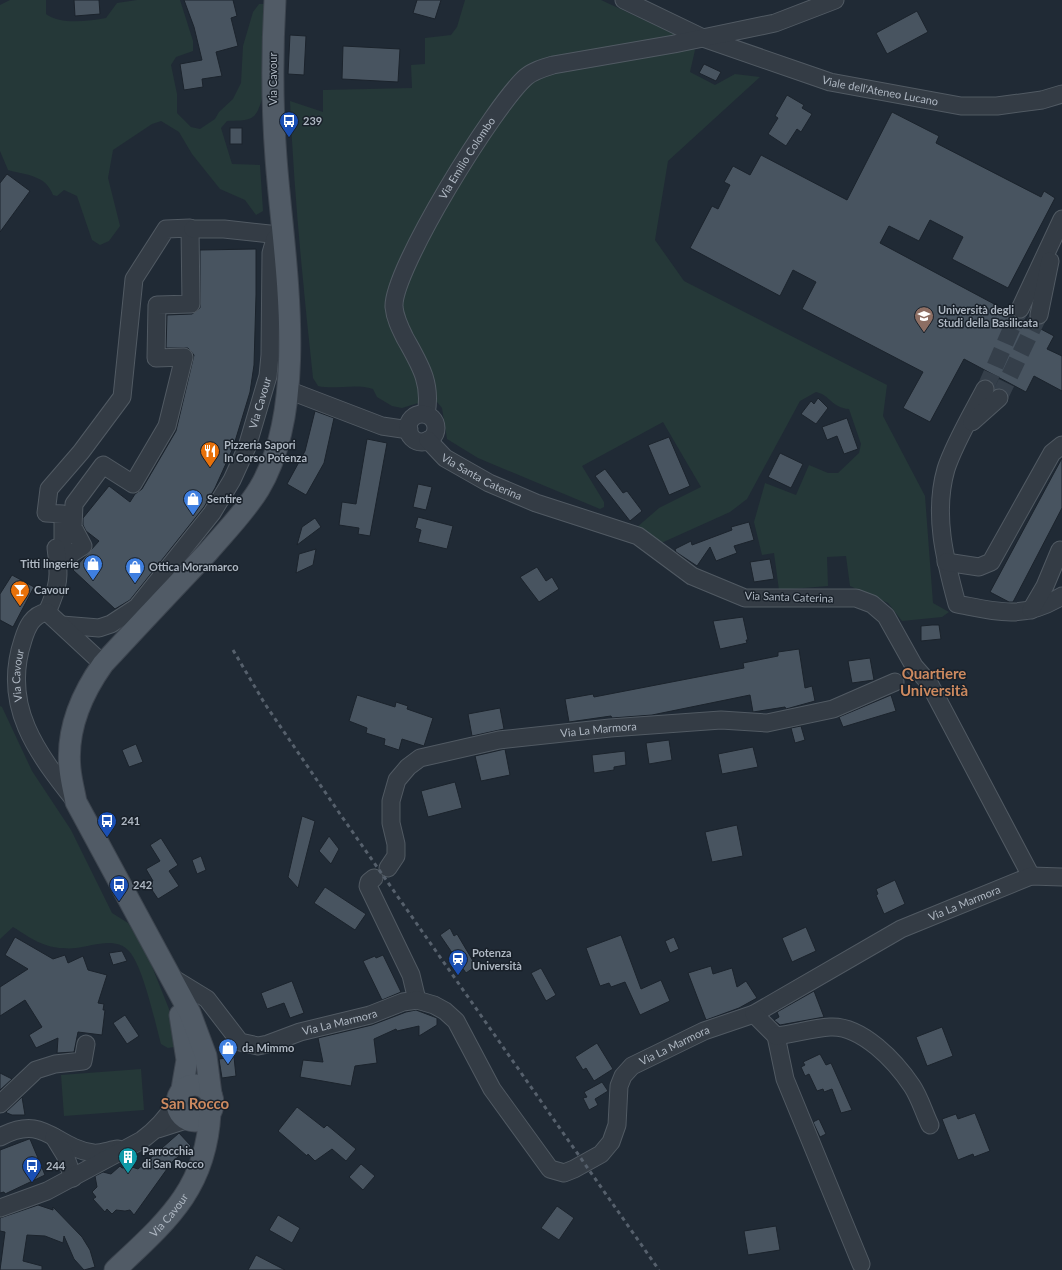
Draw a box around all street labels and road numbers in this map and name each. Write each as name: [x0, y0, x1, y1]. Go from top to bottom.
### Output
street label: Via Cavour: [266, 53, 279, 105]
street label: Viale dell'Ateneo Lucano: [820, 73, 939, 108]
street label: Via Emilio Colombo: [436, 114, 497, 201]
street label: Via Cavour: [246, 375, 273, 430]
street label: Via Santa Caterina: [439, 450, 524, 502]
street label: Via Santa Caterina: [744, 588, 834, 605]
street label: Via Cavour: [9, 648, 26, 703]
street label: Via La Marmora: [560, 719, 637, 739]
street label: Via La Marmora: [926, 882, 1002, 923]
street label: Via La Marmora: [301, 1006, 379, 1037]
street label: Via La Marmora: [637, 1023, 711, 1068]
street label: Via Cavour: [147, 1191, 190, 1239]

